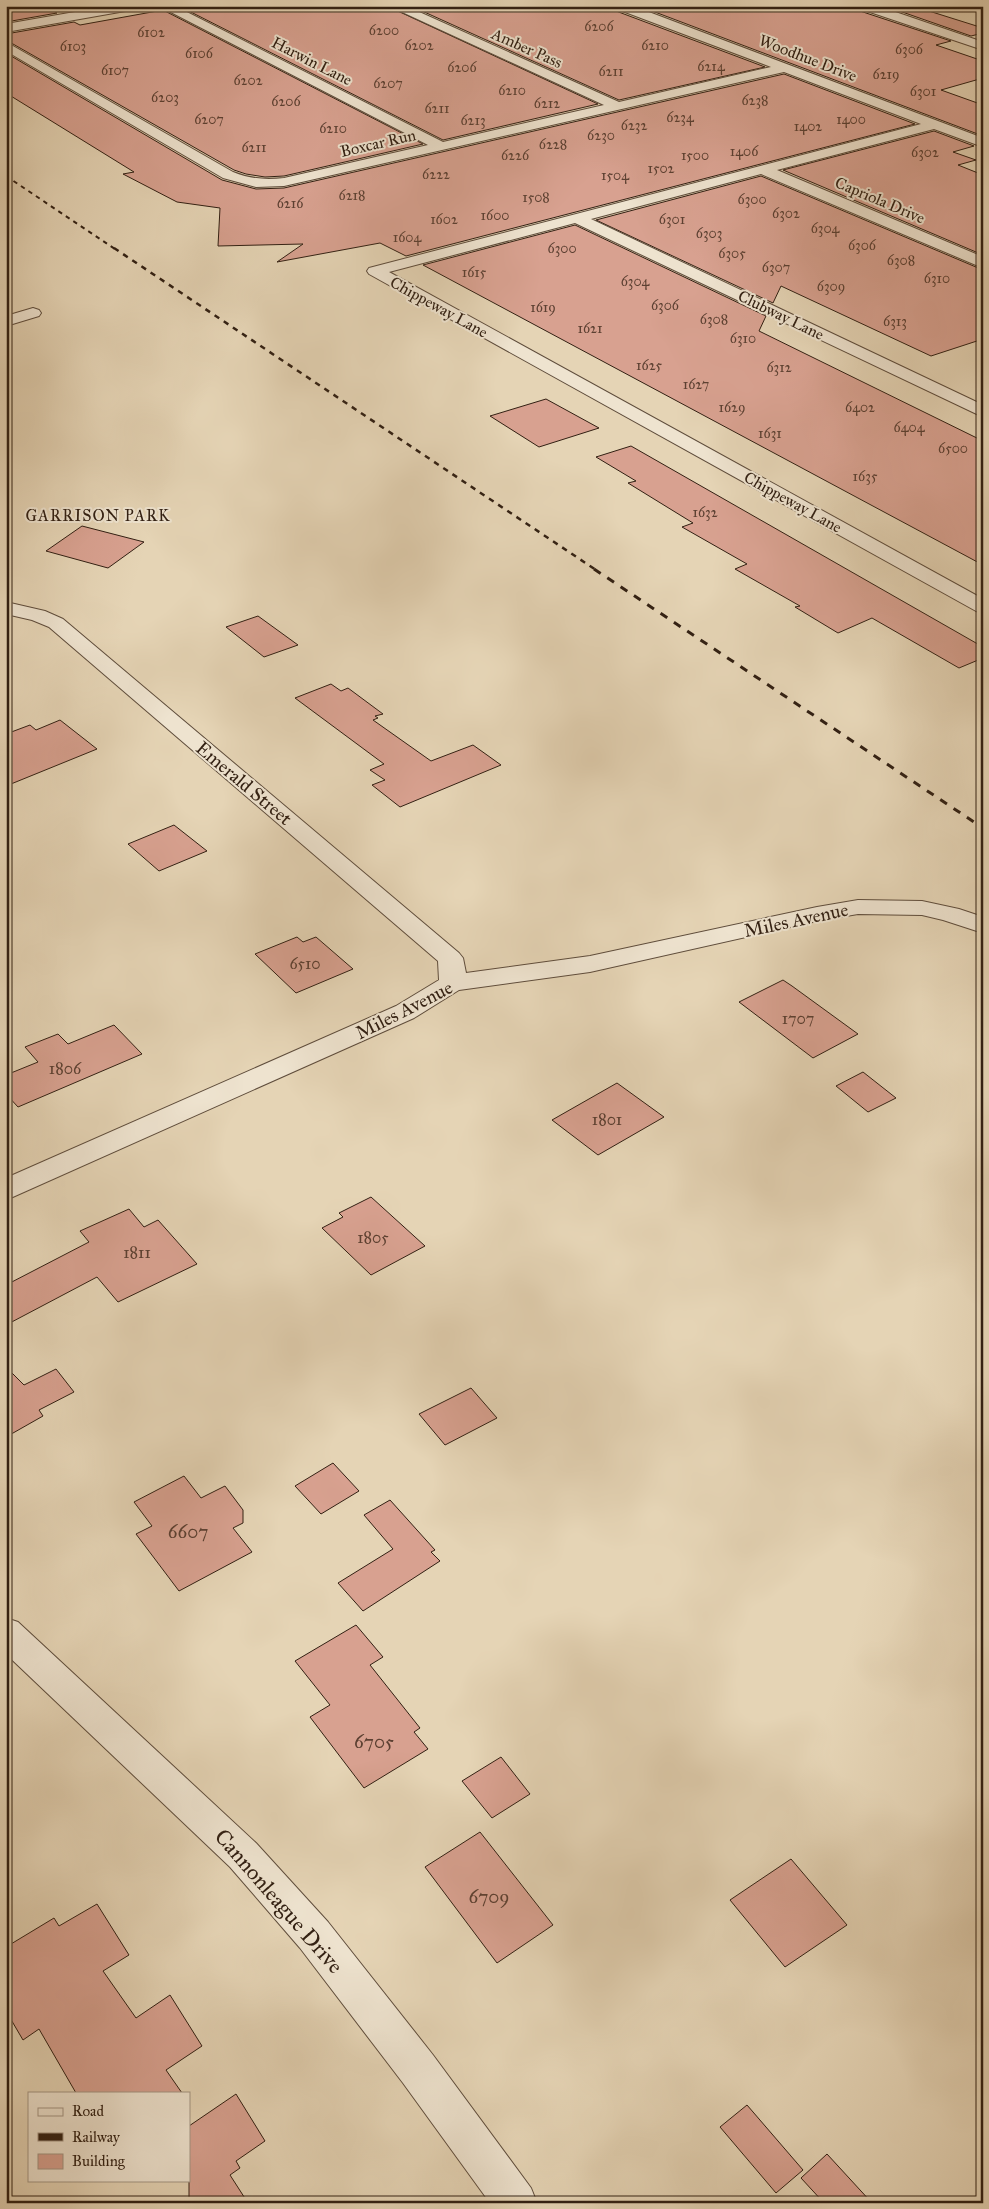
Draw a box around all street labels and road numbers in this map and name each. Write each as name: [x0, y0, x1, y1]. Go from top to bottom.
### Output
street label: Amber Pass: [488, 24, 565, 72]
street label: Woodhue Drive: [756, 31, 860, 86]
street label: Harwin Lane: [269, 33, 356, 90]
street label: Boxcar Run: [338, 125, 418, 161]
street label: Capriola Drive: [832, 173, 928, 228]
street label: Chippeway Lane: [387, 272, 491, 342]
street label: Clubway Lane: [735, 286, 827, 344]
street label: Chippeway Lane: [741, 467, 845, 537]
street label: Emerald Street: [191, 736, 297, 830]
street label: Miles Avenue: [742, 898, 850, 942]
street label: Miles Avenue: [352, 976, 456, 1044]
street label: Cannonleague Drive: [209, 1823, 349, 1979]

